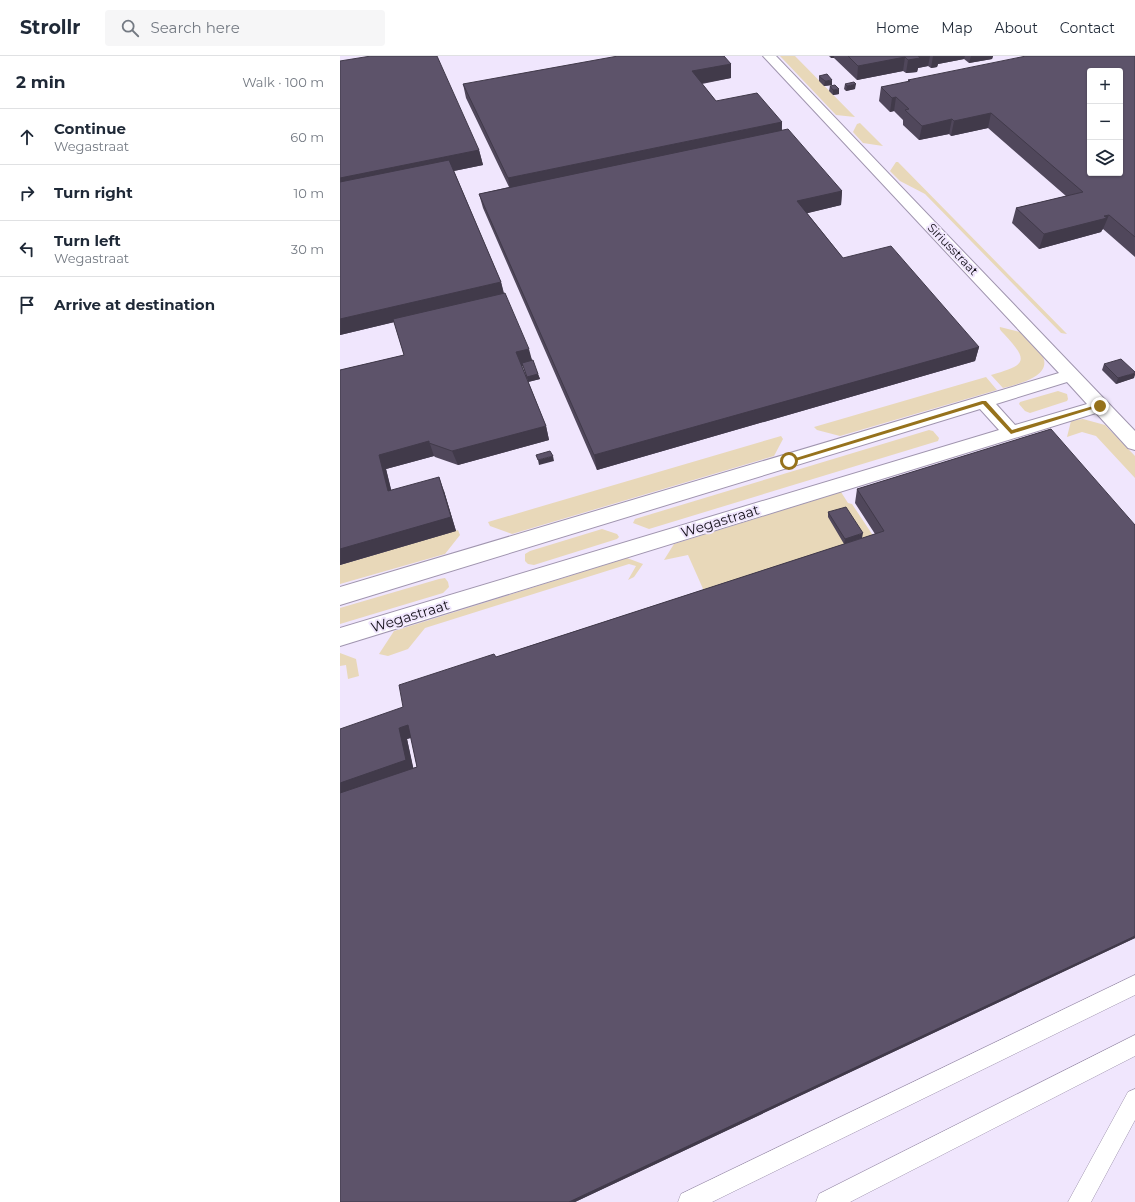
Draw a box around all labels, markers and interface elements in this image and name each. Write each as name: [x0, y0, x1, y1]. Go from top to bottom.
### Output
search box: [105, 10, 385, 46]
text: Strollr: [20, 16, 81, 39]
icon: search: [119, 17, 141, 39]
text: Search here: [151, 18, 240, 37]
text: Home: [876, 19, 919, 37]
text: Map: [941, 19, 972, 37]
text: About: [994, 19, 1038, 37]
text: Contact: [1060, 19, 1115, 37]
map controls: [1087, 68, 1123, 176]
button: +: [1087, 68, 1123, 104]
text: 2 min: [16, 72, 66, 92]
text: Walk · 100 m: [242, 74, 324, 90]
button: −: [1087, 104, 1123, 140]
text: Continue: [54, 119, 126, 138]
icon: ahead: [16, 126, 38, 148]
text: 60 m: [290, 129, 324, 145]
text: Wegastraat: [54, 138, 129, 154]
button: layers: [1087, 140, 1123, 176]
icon: right: [16, 182, 38, 204]
text: Turn right: [54, 183, 133, 202]
text: 10 m: [294, 185, 324, 201]
street label: Siriusstraat: [924, 220, 982, 278]
text: Turn left: [54, 231, 121, 250]
icon: left: [16, 238, 38, 260]
text: 30 m: [291, 241, 324, 257]
text: Wegastraat: [54, 250, 129, 266]
icon: arrive: [16, 294, 38, 316]
text: Arrive at destination: [54, 295, 215, 314]
route end: [1091, 397, 1109, 415]
route start: [780, 452, 798, 470]
street label: Wegastraat: [679, 500, 762, 541]
street label: Wegastraat: [369, 595, 452, 636]

